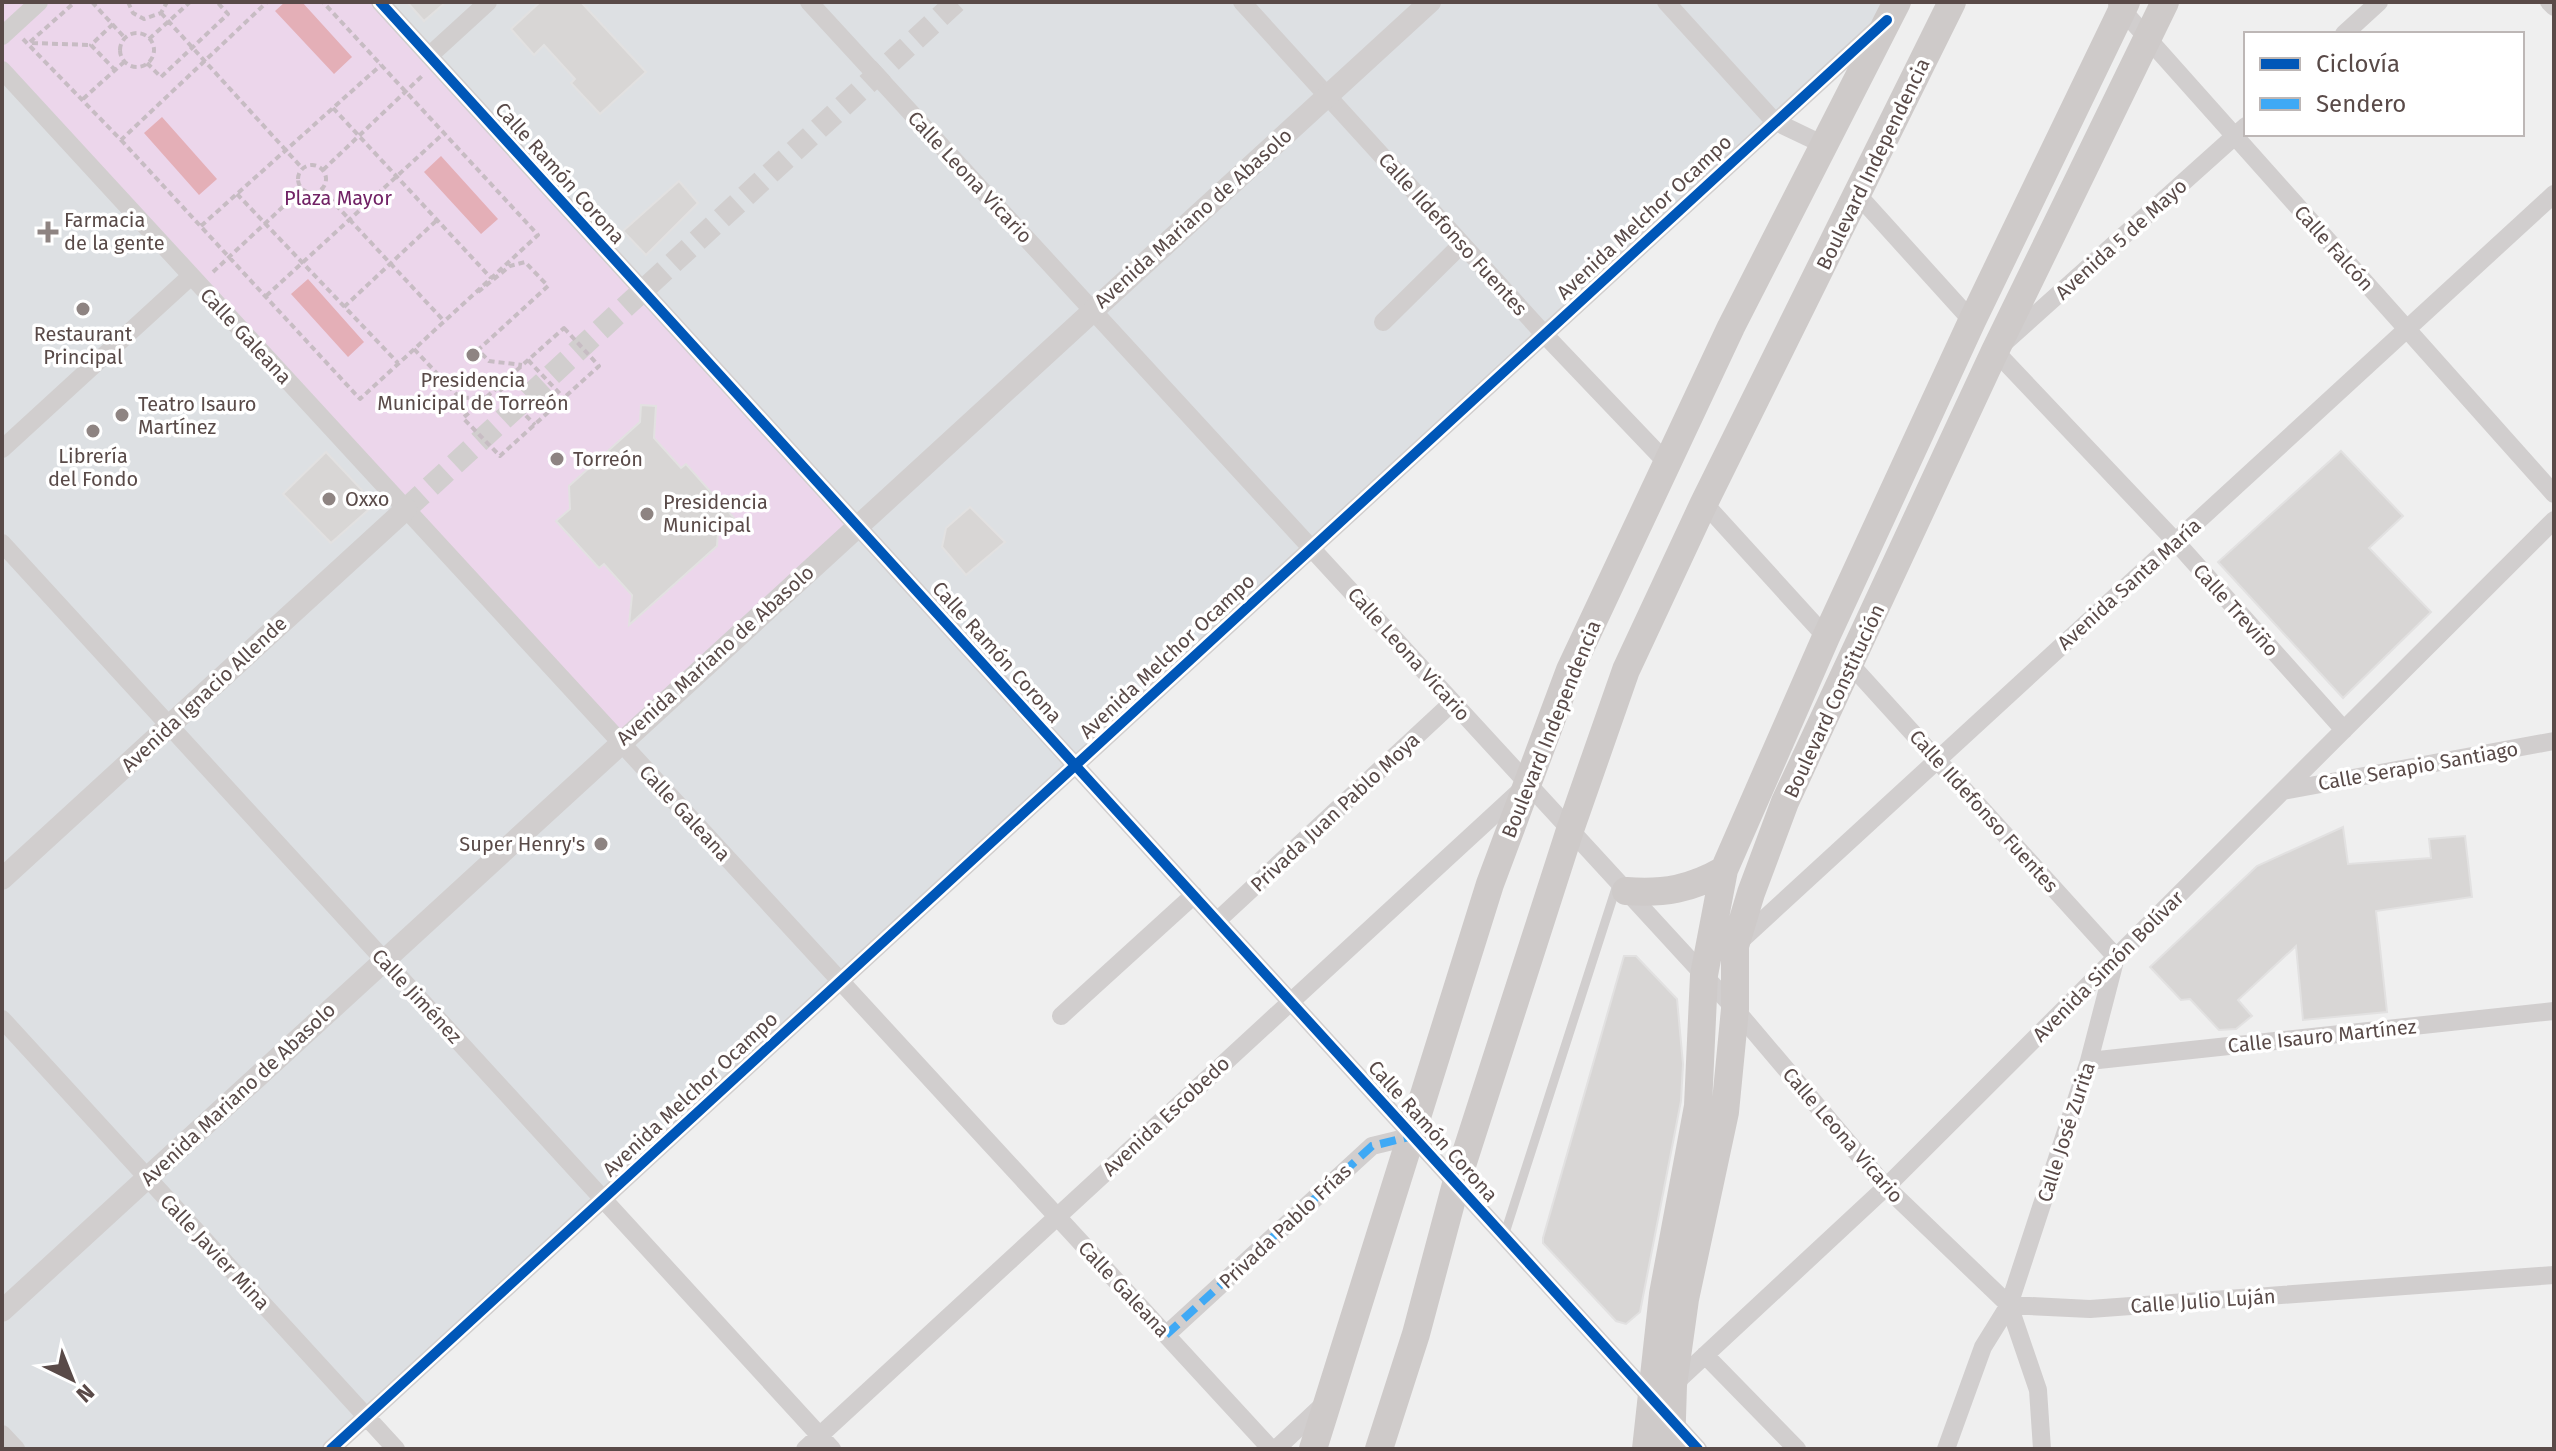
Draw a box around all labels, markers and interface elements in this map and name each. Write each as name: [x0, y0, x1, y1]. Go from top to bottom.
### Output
legend: [2244, 32, 2524, 136]
text: Ciclovía: [2316, 50, 2400, 78]
street label: Boulevard Independencia: [1811, 54, 1935, 274]
text: Sendero: [2316, 90, 2406, 118]
street label: Calle Ramón Corona: [490, 97, 630, 249]
street label: Calle Leona Vicario: [903, 106, 1037, 248]
street label: Avenida Mariano de Abasolo: [1089, 123, 1297, 313]
street label: Avenida Melchor Ocampo: [1551, 130, 1737, 304]
street label: Calle Ildefonso Fuentes: [1374, 148, 1532, 320]
street label: Avenida 5 de Mayo: [2050, 174, 2192, 304]
park label: Plaza Mayor: [284, 186, 392, 210]
street label: Calle Falcón: [2289, 200, 2379, 296]
place label: Farmacia de la gente: [64, 208, 165, 255]
marker: Farmacia de la gente: [39, 223, 57, 241]
street label: Calle Galeana: [195, 283, 297, 389]
marker: Restaurant Principal: [74, 300, 92, 318]
place label: Restaurant Principal: [34, 322, 133, 369]
marker: Presidencia Municipal de Torreón: [464, 346, 482, 364]
place label: Presidencia Municipal de Torreón: [377, 368, 569, 415]
place label: Teatro Isauro Martínez: [138, 392, 257, 439]
marker: Teatro Isauro Martínez: [113, 406, 131, 424]
marker: Librería del Fondo: [84, 422, 102, 440]
place label: Librería del Fondo: [48, 444, 138, 491]
place label: Torreón: [573, 447, 643, 471]
marker: Torreón: [548, 450, 566, 468]
place label: Oxxo: [345, 487, 390, 511]
marker: Oxxo: [320, 490, 338, 508]
place label: Presidencia Municipal: [663, 490, 768, 537]
marker: Presidencia Municipal: [638, 505, 656, 523]
street label: Avenida Santa María: [2052, 513, 2206, 655]
street label: Calle Treviño: [2188, 559, 2284, 661]
street label: Avenida Mariano de Abasolo: [611, 560, 819, 750]
street label: Avenida Melchor Ocampo: [1074, 569, 1260, 743]
street label: Calle Ramón Corona: [927, 576, 1067, 728]
street label: Calle Leona Vicario: [1343, 582, 1475, 726]
street label: Boulevard Constitución: [1779, 600, 1889, 802]
street label: Avenida Ignacio Allende: [116, 611, 292, 777]
street label: Boulevard Independencia: [1496, 617, 1606, 841]
street label: Calle Ildefonso Fuentes: [1905, 725, 2063, 897]
street label: Privada Juan Pablo Moya: [1246, 727, 1424, 897]
street label: Calle Serapio Santiago: [2316, 737, 2520, 795]
street label: Calle Galeana: [634, 760, 736, 866]
place label: Super Henry's: [459, 832, 585, 856]
marker: Super Henry's: [592, 835, 610, 853]
street label: Avenida Simón Bolívar: [2028, 885, 2189, 1046]
street label: Calle Jiménez: [367, 944, 467, 1048]
street label: Avenida Mariano de Abasolo: [136, 997, 340, 1191]
street label: Avenida Melchor Ocampo: [597, 1007, 783, 1181]
street label: Calle Isauro Martínez: [2227, 1014, 2418, 1058]
street label: Avenida Escobedo: [1098, 1051, 1234, 1181]
street label: Calle Ramón Corona: [1363, 1055, 1503, 1207]
street label: Calle José Zurita: [2032, 1059, 2100, 1205]
street label: Calle Leona Vicario: [1778, 1062, 1908, 1208]
street label: Privada Pablo Frías: [1214, 1159, 1356, 1293]
street label: Calle Javier Mina: [155, 1189, 275, 1315]
street label: Calle Galeana: [1073, 1236, 1175, 1342]
street label: Calle Julio Luján: [2130, 1284, 2276, 1318]
north arrow: [32, 1339, 112, 1419]
text: N: [71, 1378, 100, 1408]

